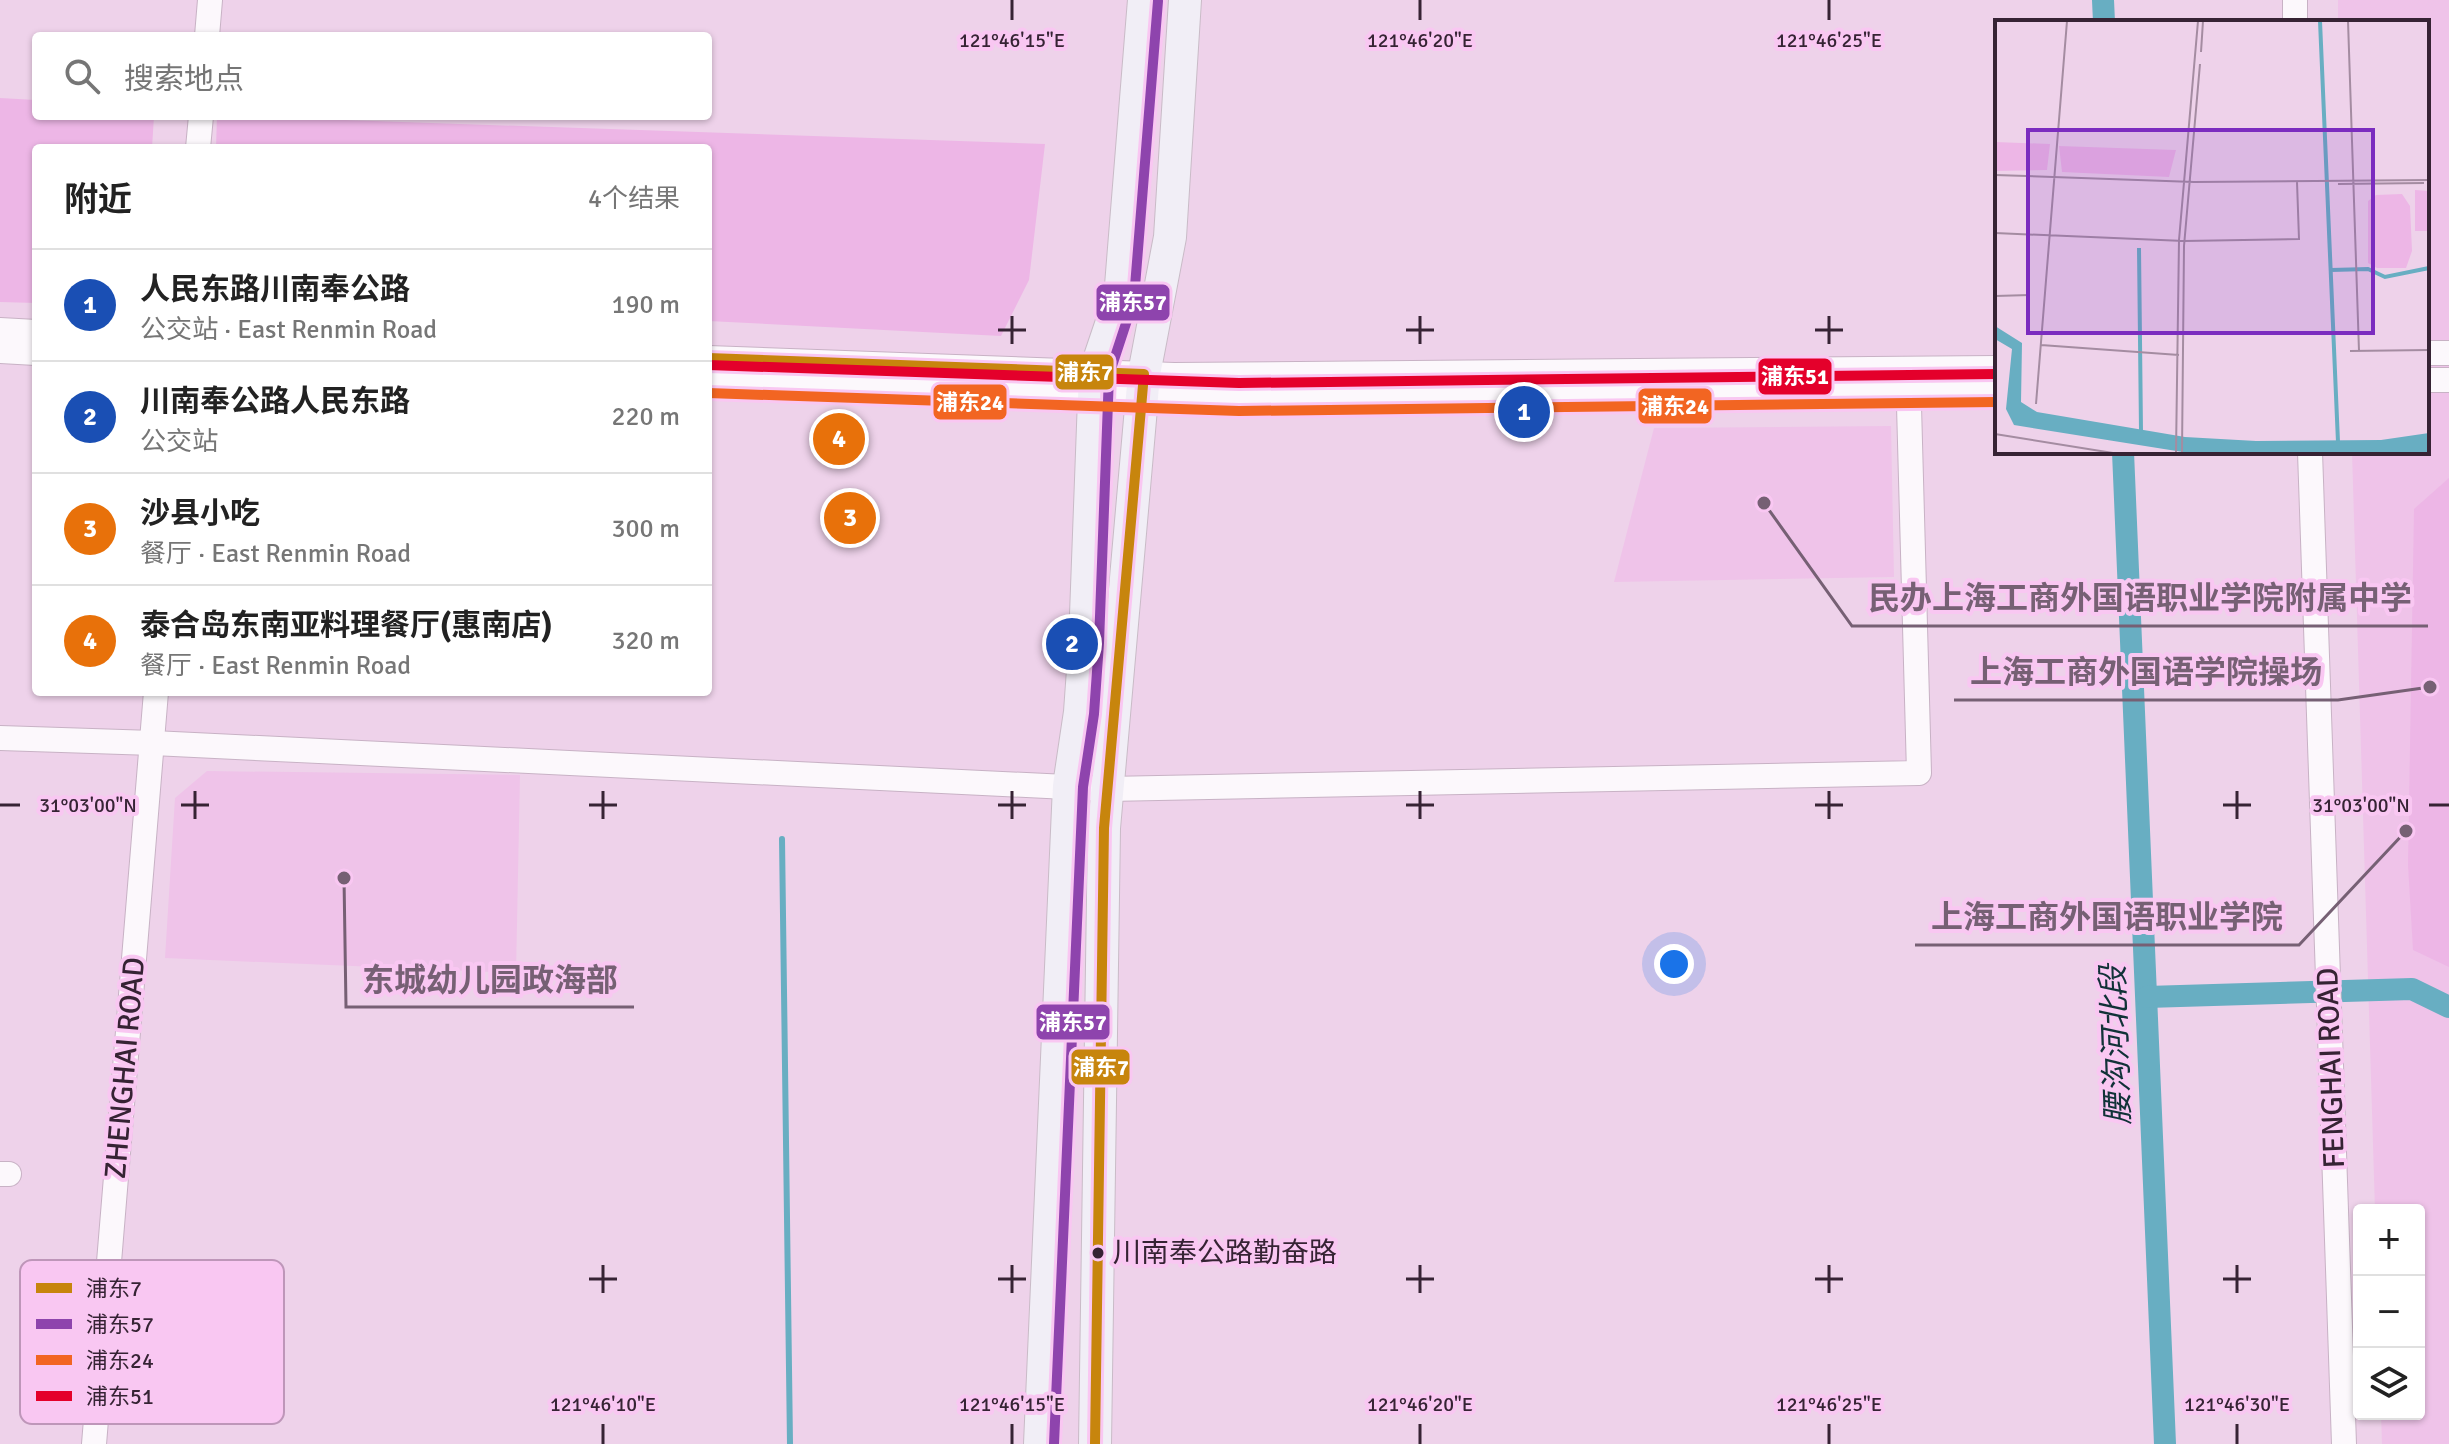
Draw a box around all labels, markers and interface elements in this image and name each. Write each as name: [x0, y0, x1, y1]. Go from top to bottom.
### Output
inset map: [1995, 20, 2429, 454]
text: 121°46'15"E: [959, 28, 1065, 53]
text: 121°46'20"E: [1367, 28, 1473, 53]
text: 121°46'25"E: [1776, 28, 1882, 53]
search box: [32, 32, 712, 120]
icon: search: [60, 54, 104, 98]
text: 搜索地点: [124, 61, 244, 98]
text: 附近: [64, 179, 132, 221]
text: 4个结果: [588, 183, 680, 215]
text: 人民东路川南奉公路: [140, 271, 410, 308]
line badge: 浦东57: [1095, 283, 1171, 322]
text: 1: [83, 289, 97, 321]
text: 190 m: [611, 289, 680, 321]
text: 浦东57: [1099, 289, 1167, 316]
text: 公交站 · East Renmin Road: [140, 314, 437, 346]
line badge: 浦东7: [1054, 353, 1115, 391]
line badge: 浦东51: [1757, 357, 1833, 396]
text: 浦东7: [1057, 359, 1113, 386]
text: 浦东51: [1761, 363, 1829, 390]
pin: 1: [1498, 382, 1550, 442]
text: 川南奉公路人民东路: [140, 383, 410, 420]
line badge: 浦东24: [932, 383, 1008, 421]
line badge: 浦东24: [1637, 387, 1713, 425]
text: 浦东24: [936, 389, 1004, 416]
text: 浦东24: [1641, 393, 1709, 420]
text: 2: [83, 401, 97, 433]
text: 220 m: [611, 401, 680, 433]
pin: 4: [813, 409, 865, 469]
text: 公交站: [140, 426, 218, 458]
pin: 3: [824, 488, 876, 548]
text: 沙县小吃: [140, 495, 260, 532]
text: 3: [83, 513, 97, 545]
text: 300 m: [611, 513, 680, 545]
text: 餐厅 · East Renmin Road: [140, 538, 411, 570]
callout: 民办上海工商外国语职业学院附属中学: [1852, 570, 2428, 626]
text: 民办上海工商外国语职业学院附属中学: [1868, 579, 2412, 618]
text: 泰合岛东南亚料理餐厅(惠南店): [140, 607, 553, 644]
pin: 2: [1046, 614, 1098, 674]
text: 4: [83, 625, 97, 657]
text: 320 m: [611, 625, 680, 657]
callout: 上海工商外国语学院操场: [1954, 644, 2338, 700]
text: 餐厅 · East Renmin Road: [140, 650, 411, 682]
text: 上海工商外国语学院操场: [1970, 653, 2322, 692]
text: 31°03'00"N: [39, 793, 137, 818]
text: 31°03'00"N: [2312, 793, 2410, 818]
callout: 上海工商外国语职业学院: [1915, 889, 2299, 945]
text: 上海工商外国语职业学院: [1931, 898, 2283, 937]
your location: [1654, 944, 1694, 984]
callout: 东城幼儿园政海部: [346, 951, 634, 1007]
street label: ZHENGHAI ROAD: [97, 956, 153, 1180]
text: 东城幼儿园政海部: [362, 961, 618, 1000]
water label: 腰沟河北段: [2094, 961, 2138, 1126]
street label: FENGHAI ROAD: [2309, 967, 2353, 1169]
line badge: 浦东57: [1035, 1003, 1111, 1041]
text: 浦东57: [1039, 1009, 1107, 1036]
line badge: 浦东7: [1070, 1048, 1131, 1086]
text: 浦东7: [1073, 1054, 1129, 1081]
map controls: [2353, 1204, 2425, 1420]
button: +: [2353, 1204, 2425, 1276]
place label: 川南奉公路勤奋路: [1113, 1236, 1337, 1270]
marker: 川南奉公路勤奋路: [1090, 1245, 1106, 1261]
legend: [20, 1260, 284, 1424]
text: 浦东7: [86, 1275, 142, 1302]
button: −: [2353, 1276, 2425, 1348]
text: 浦东57: [86, 1311, 154, 1338]
text: 浦东24: [86, 1347, 154, 1374]
button: layers: [2353, 1348, 2425, 1420]
text: 浦东51: [86, 1383, 154, 1410]
text: 121°46'10"E: [550, 1392, 656, 1417]
text: 121°46'15"E: [959, 1392, 1065, 1417]
text: 121°46'20"E: [1367, 1392, 1473, 1417]
text: 121°46'25"E: [1776, 1392, 1882, 1417]
text: 121°46'30"E: [2184, 1392, 2290, 1417]

